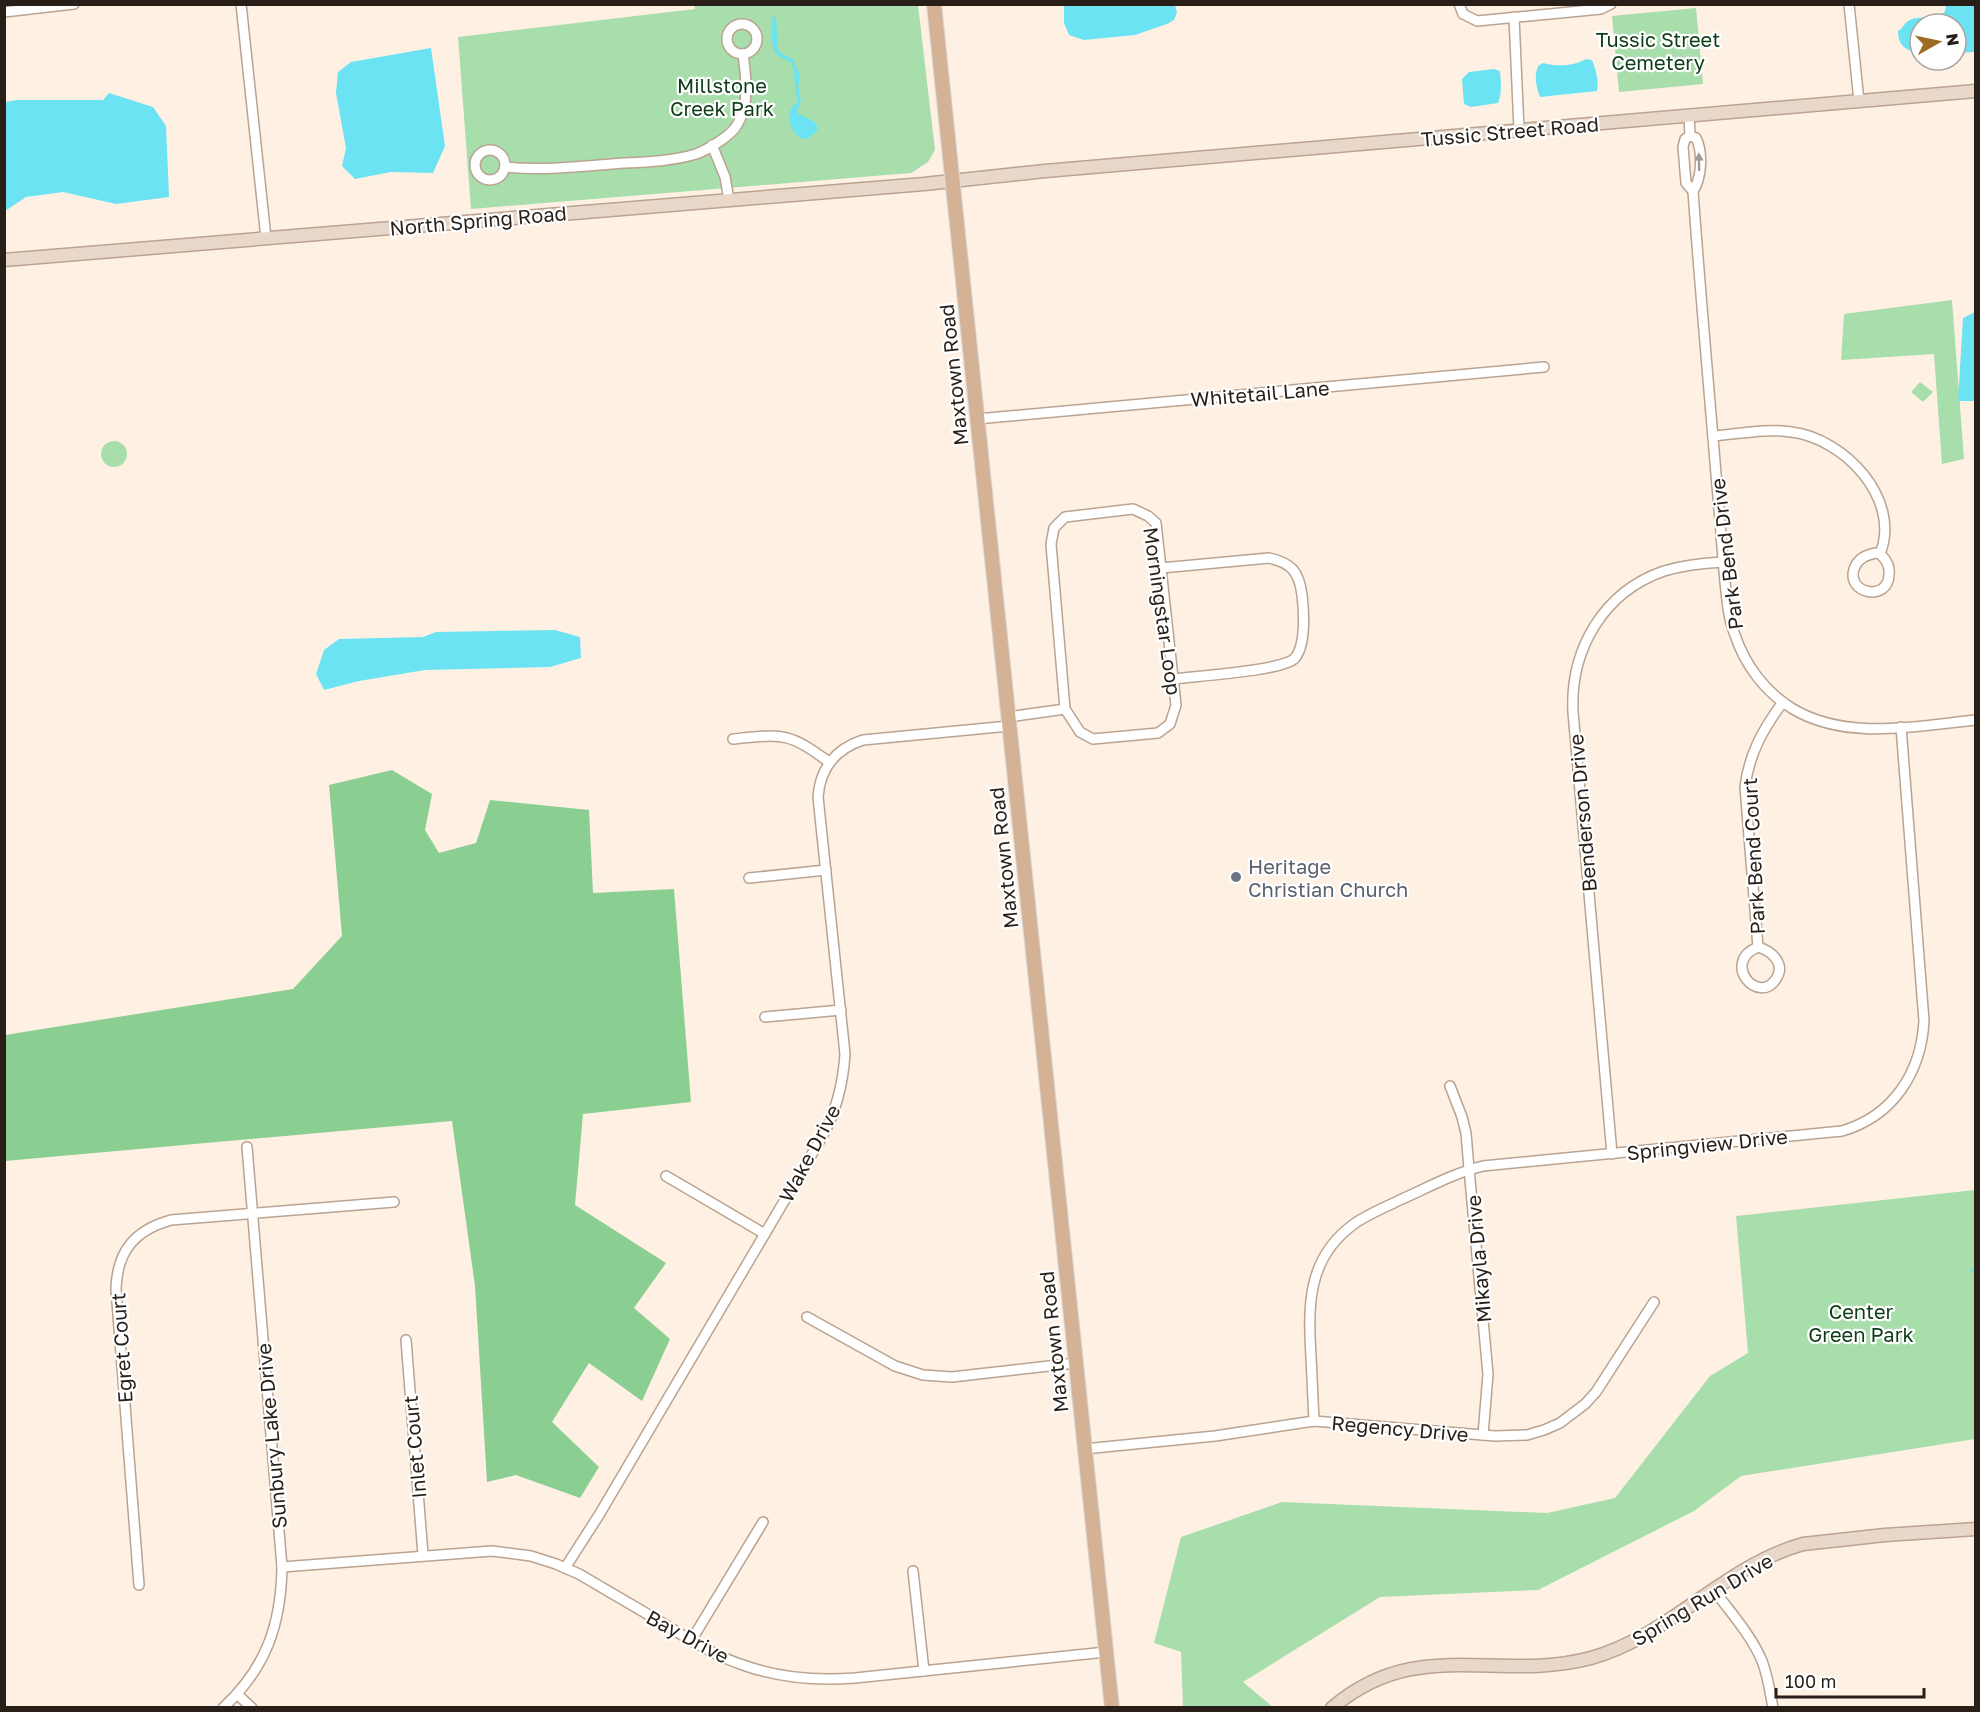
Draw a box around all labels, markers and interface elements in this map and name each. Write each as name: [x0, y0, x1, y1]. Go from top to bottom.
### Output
north arrow: [1908, 12, 1968, 72]
park label: Tussic Street Cemetery: [1596, 27, 1720, 74]
text: N: [1942, 32, 1964, 47]
park label: Millstone Creek Park: [670, 73, 774, 120]
street label: Tussic Street Road: [1420, 111, 1600, 151]
one-way arrow: [1694, 152, 1704, 171]
street label: North Spring Road: [389, 200, 567, 240]
street label: Maxtown Road: [934, 303, 972, 447]
street label: Whitetail Lane: [1190, 375, 1330, 411]
street label: Park Bend Drive: [1705, 477, 1747, 631]
street label: Morningstar Loop: [1139, 525, 1187, 697]
street label: Benderson Drive: [1563, 733, 1601, 893]
street label: Park Bend Court: [1737, 777, 1769, 935]
street label: Maxtown Road: [984, 786, 1022, 930]
place label: Heritage Christian Church: [1248, 854, 1408, 901]
marker: Heritage Christian Church: [1229, 870, 1243, 884]
street label: Wake Drive: [773, 1100, 845, 1206]
street label: Springview Drive: [1625, 1124, 1789, 1164]
street label: Mikayla Drive: [1460, 1194, 1496, 1324]
street label: Maxtown Road: [1034, 1270, 1072, 1414]
street label: Egret Court: [105, 1292, 137, 1404]
park label: Center Green Park: [1808, 1299, 1914, 1346]
street label: Sunbury Lake Drive: [251, 1342, 291, 1530]
street label: Inlet Court: [398, 1395, 430, 1499]
street label: Regency Drive: [1330, 1410, 1470, 1446]
street label: Spring Run Drive: [1627, 1548, 1777, 1650]
street label: Bay Drive: [643, 1604, 733, 1668]
scale bar: [1776, 1661, 1924, 1699]
text: 100 m: [1785, 1670, 1836, 1692]

